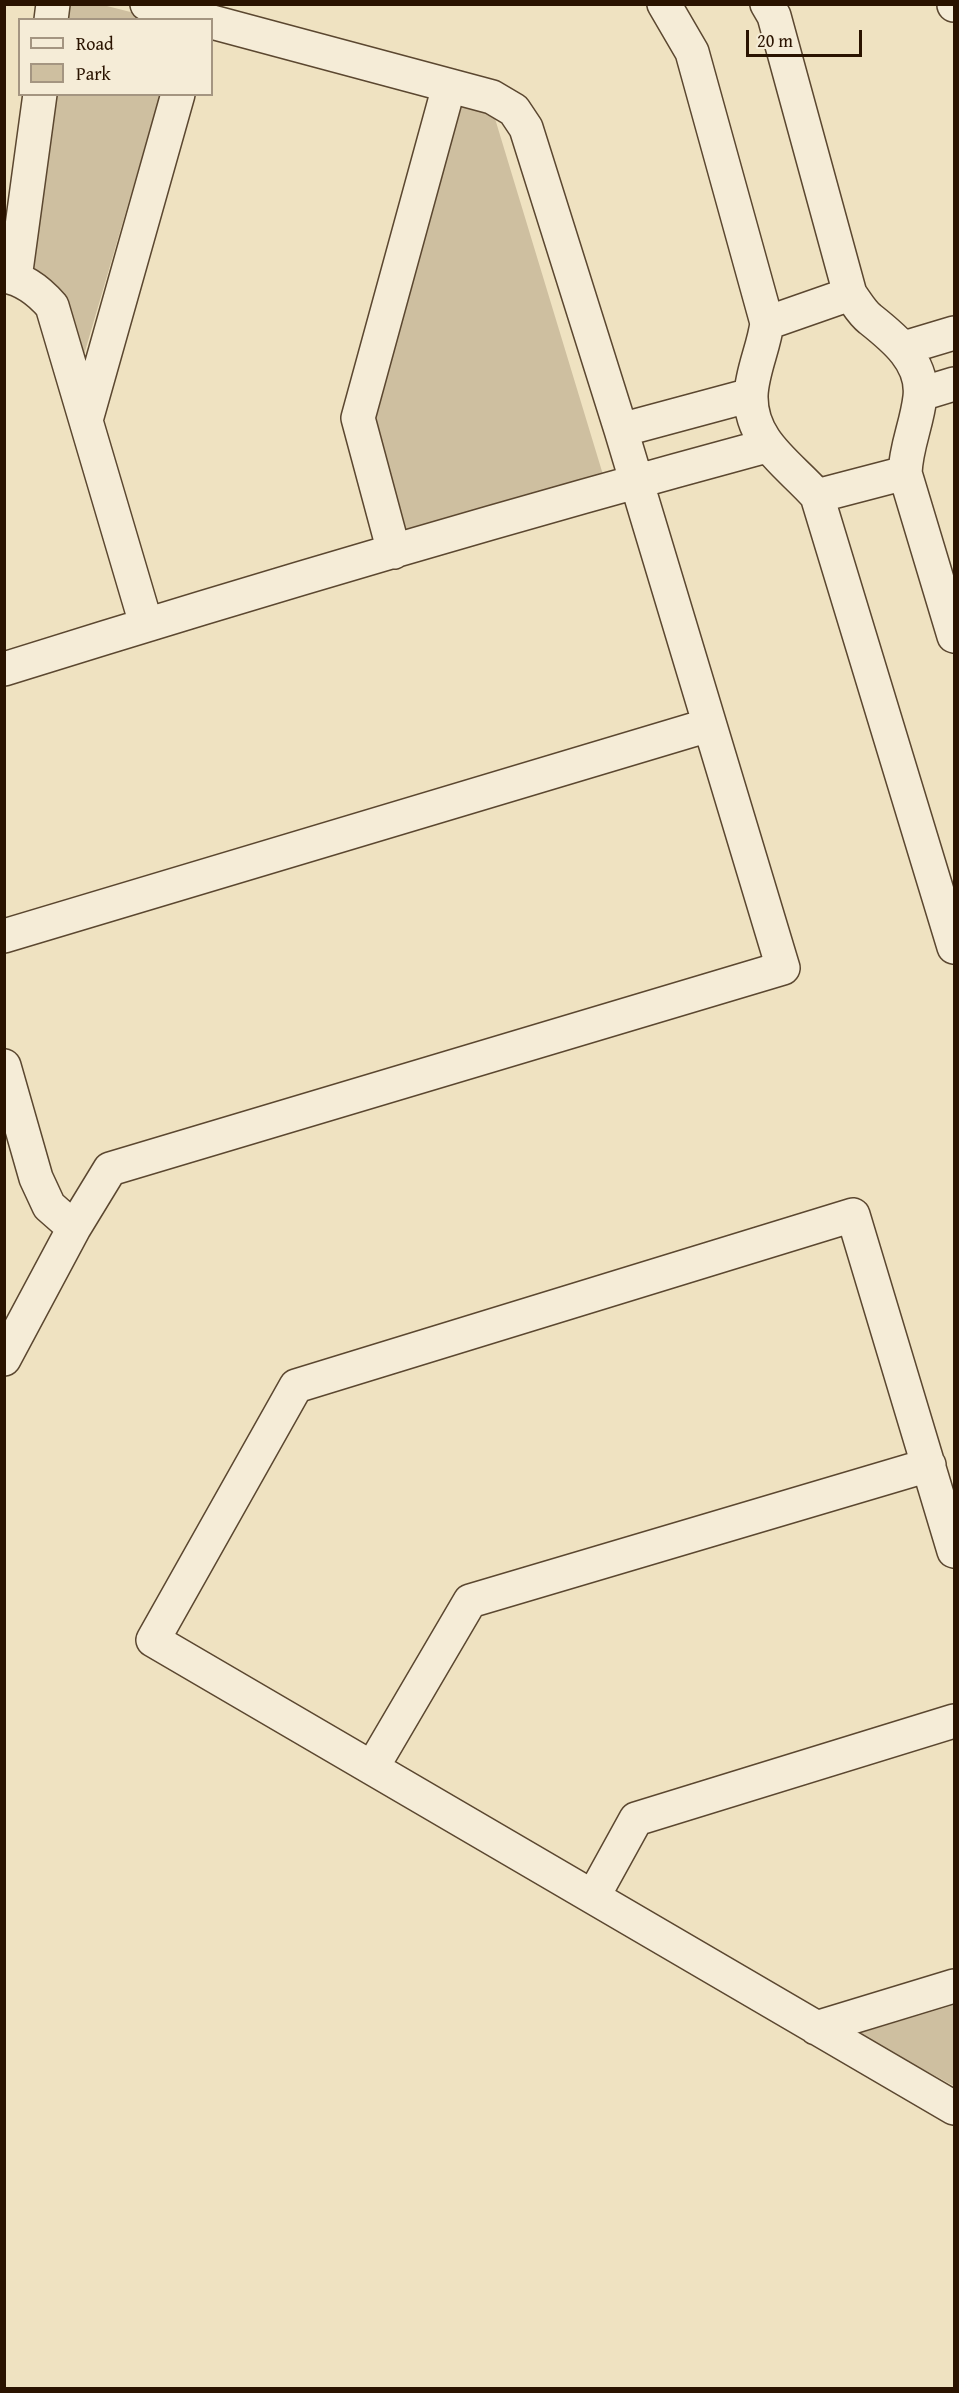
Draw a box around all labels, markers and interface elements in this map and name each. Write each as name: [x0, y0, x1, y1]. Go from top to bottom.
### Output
legend: [18, 18, 213, 96]
scale bar: [749, 18, 864, 56]
text: 20 m: [757, 27, 793, 54]
text: Road: [76, 30, 114, 57]
text: Park: [76, 60, 111, 87]

